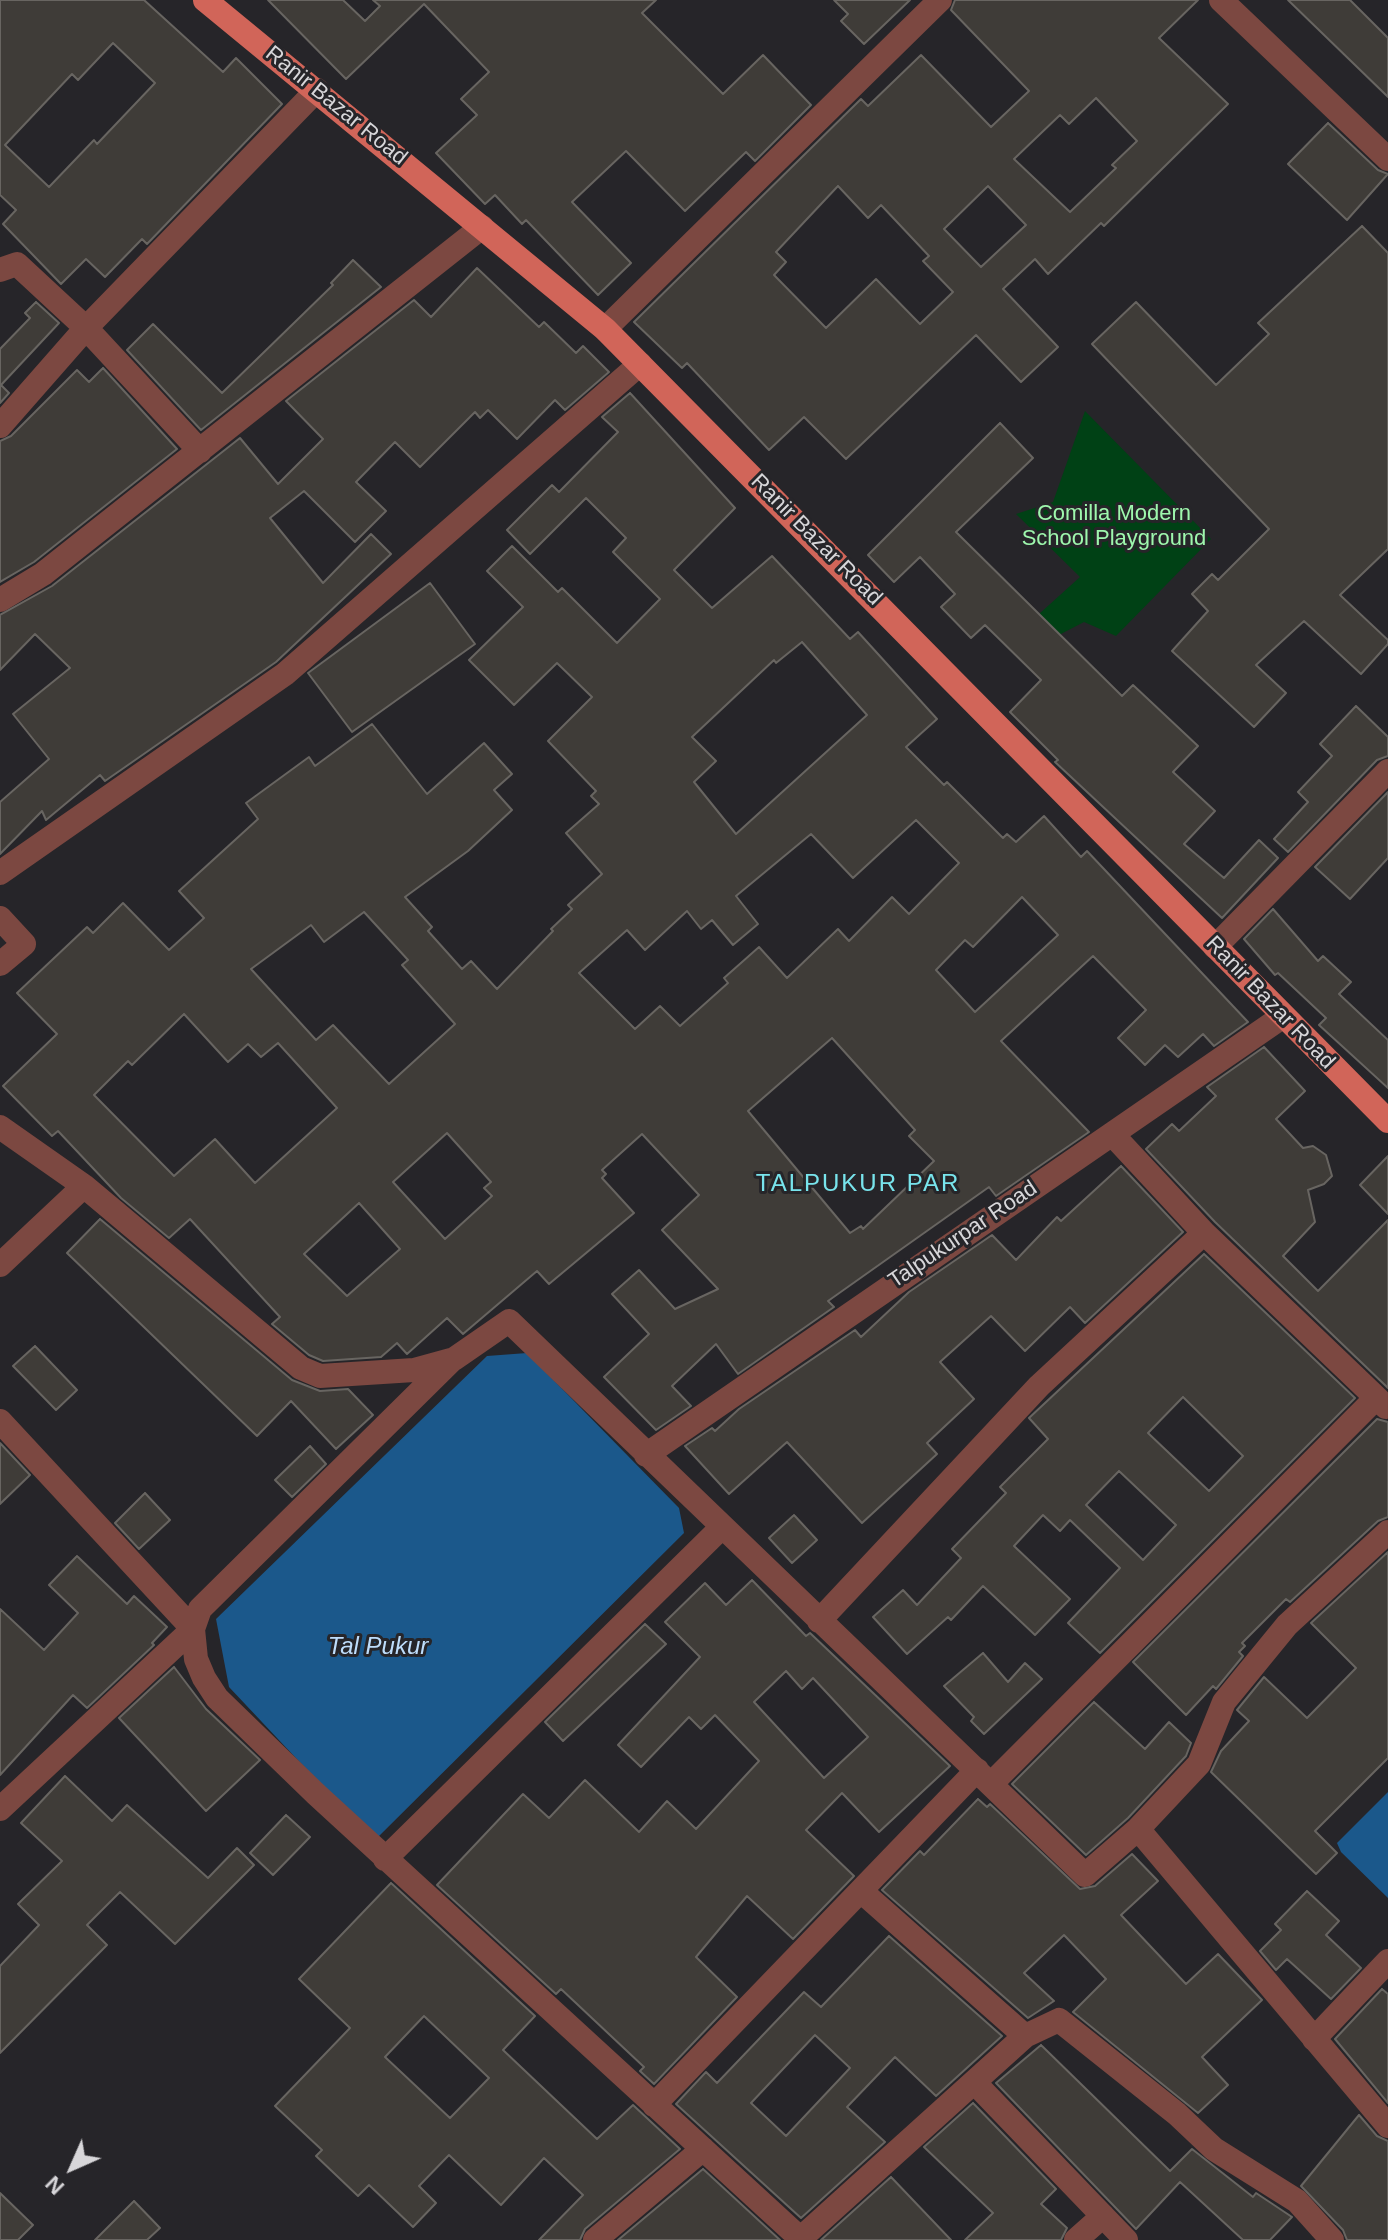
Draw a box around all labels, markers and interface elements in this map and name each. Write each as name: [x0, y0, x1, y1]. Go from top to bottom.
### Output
street label: Ranir Bazar Road: [260, 41, 412, 171]
street label: Ranir Bazar Road: [745, 469, 887, 611]
park label: Comilla Modern School Playground: [1022, 501, 1206, 552]
street label: Ranir Bazar Road: [1200, 931, 1340, 1075]
district label: TALPUKUR PAR: [756, 1170, 960, 1198]
street label: Talpukurpar Road: [884, 1176, 1042, 1294]
water label: Tal Pukur: [328, 1633, 428, 1661]
north arrow: [32, 2128, 112, 2208]
text: N: [40, 2171, 69, 2200]

